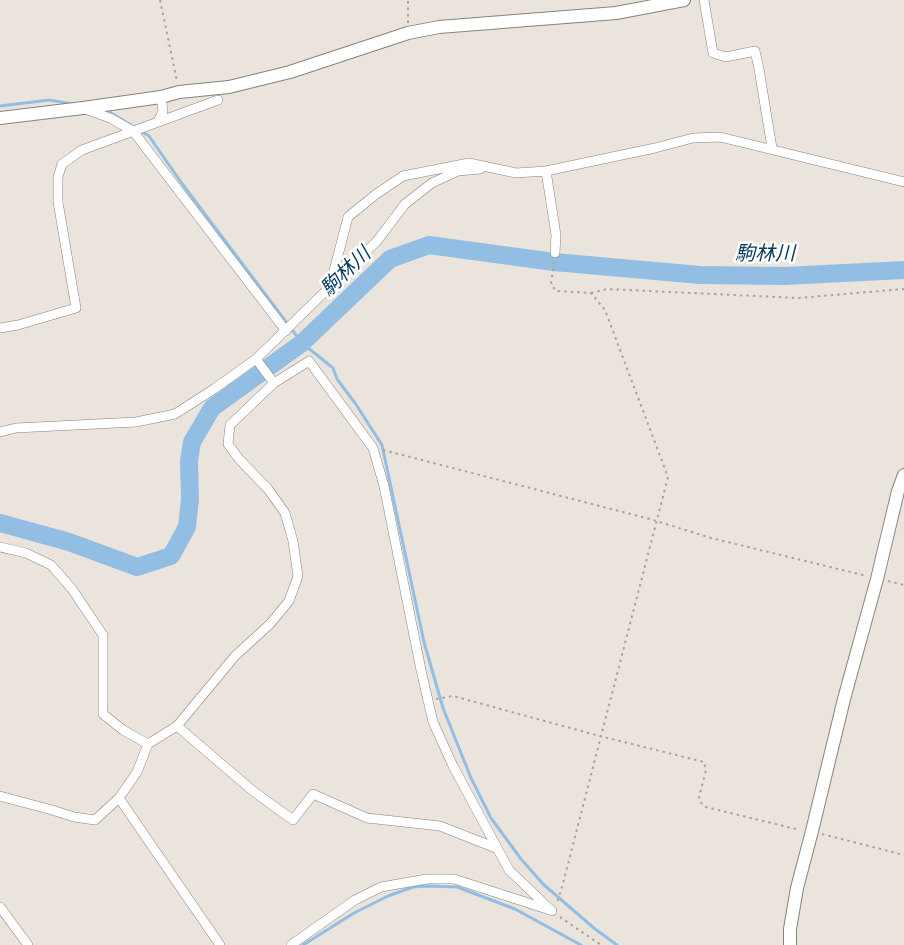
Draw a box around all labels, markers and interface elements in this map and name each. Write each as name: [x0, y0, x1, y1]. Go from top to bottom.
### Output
water label: 駒林川: [735, 242, 795, 266]
water label: 駒林川: [316, 243, 376, 301]

